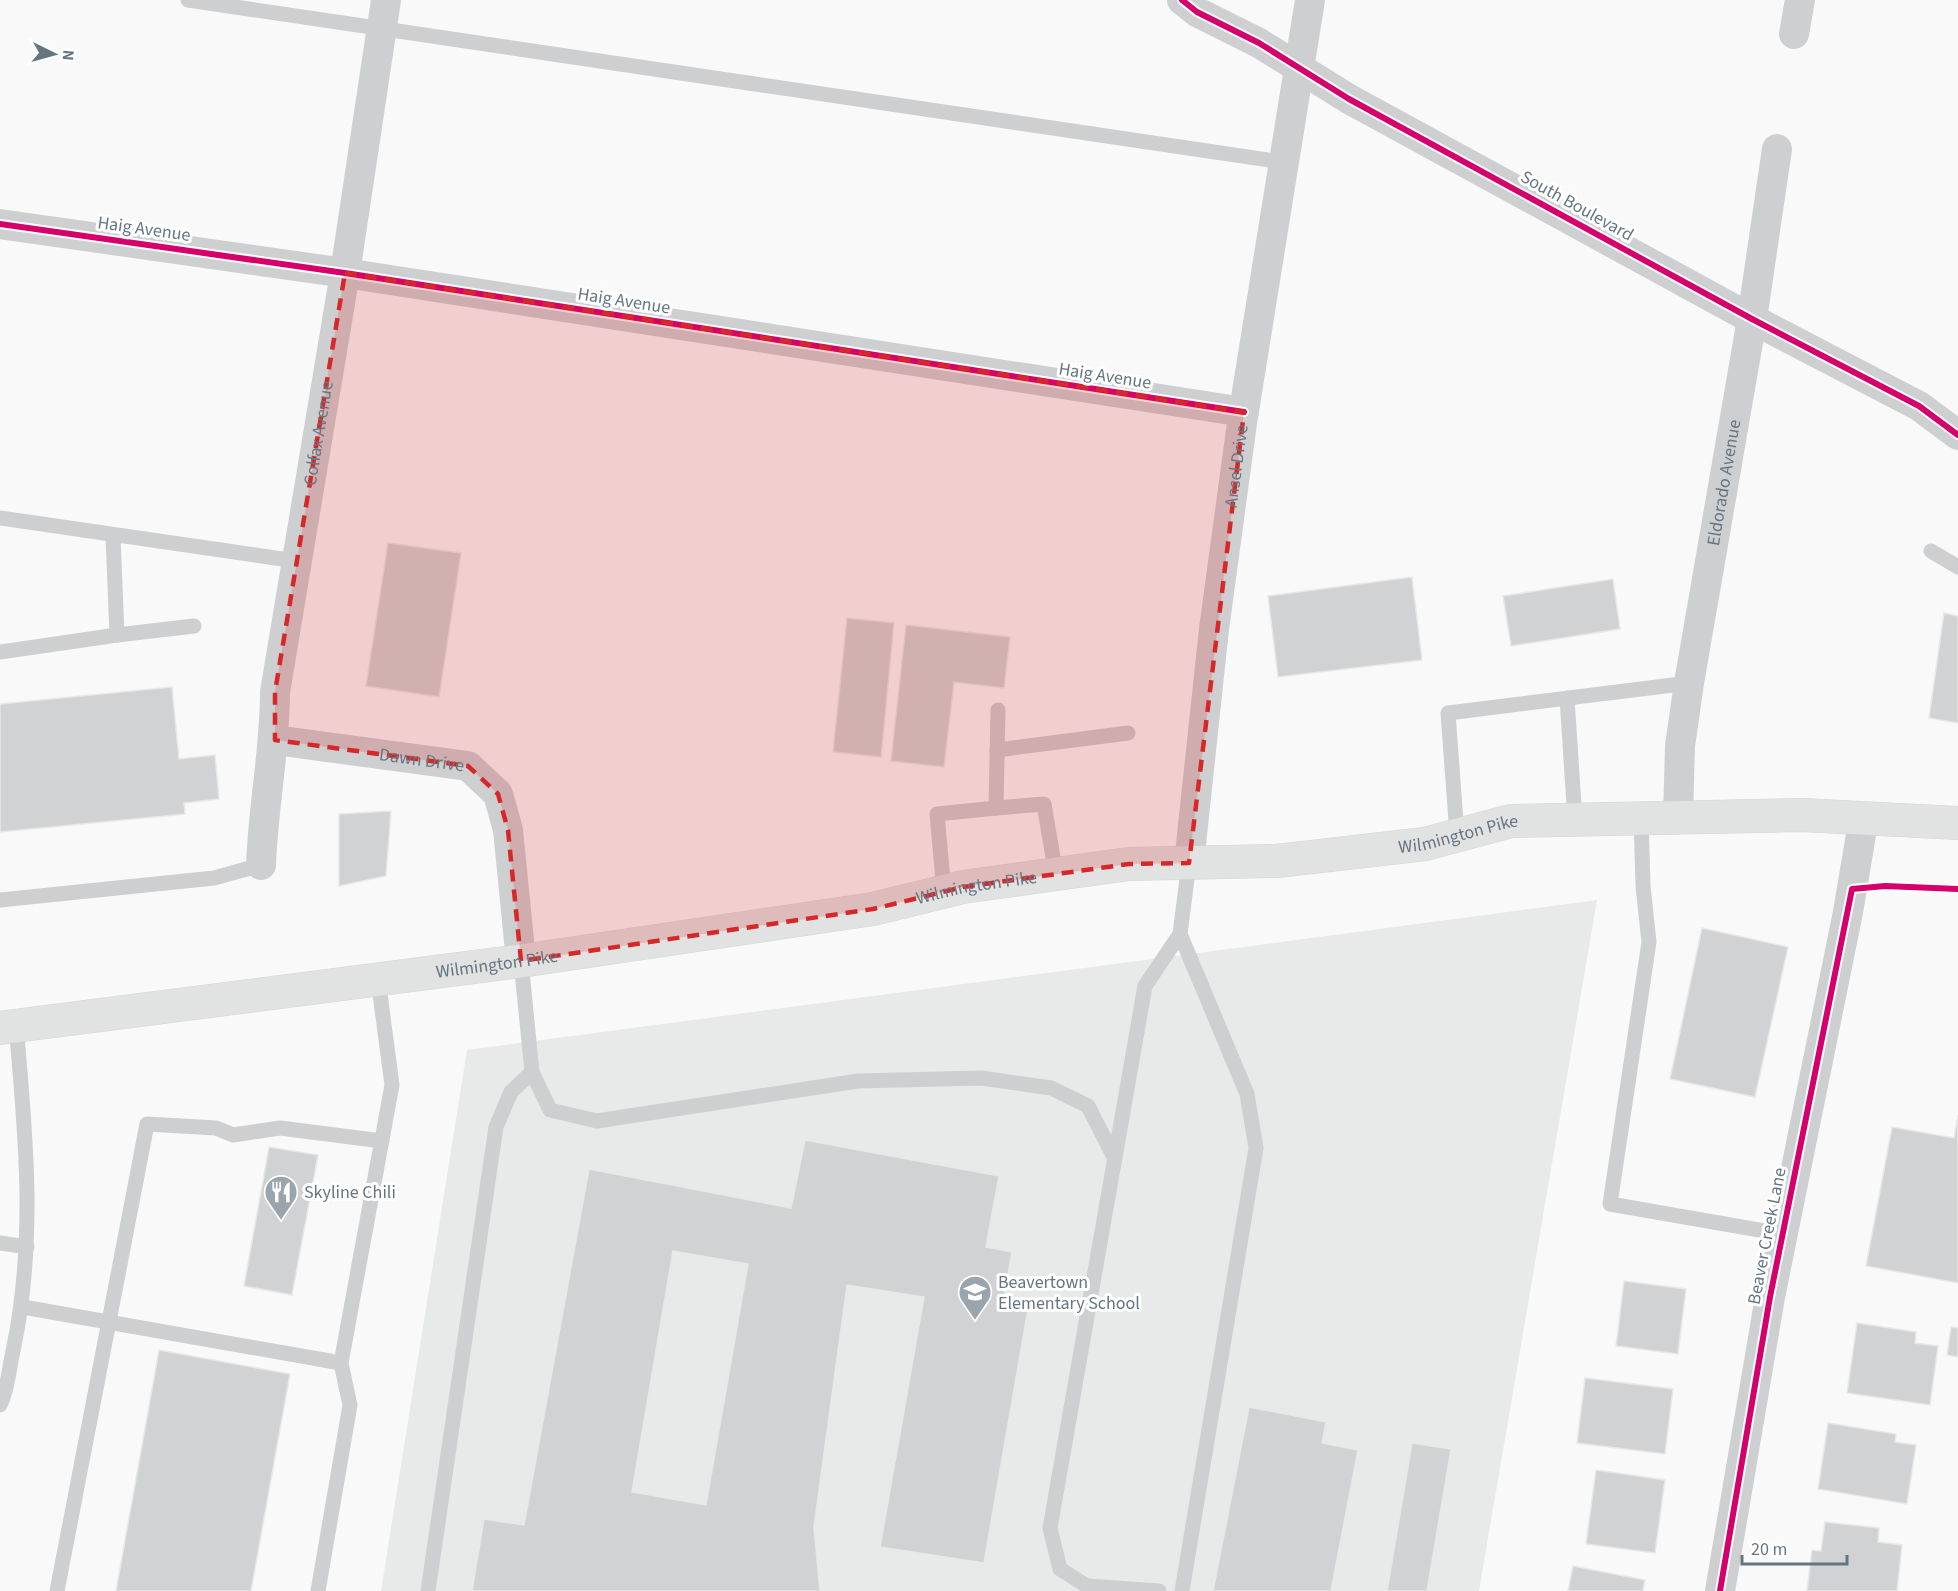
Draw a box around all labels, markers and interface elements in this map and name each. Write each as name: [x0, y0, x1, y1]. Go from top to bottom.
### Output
north arrow: [24, 24, 84, 84]
text: N: [57, 49, 79, 61]
street label: South Boulevard: [1516, 165, 1638, 247]
street label: Haig Avenue: [96, 210, 192, 248]
street label: Haig Avenue: [576, 281, 672, 321]
street label: Haig Avenue: [1057, 356, 1153, 396]
street label: Colfax Avenue: [297, 379, 339, 487]
street label: Eldorado Avenue: [1700, 418, 1747, 548]
street label: Ansel Drive: [1218, 423, 1254, 509]
street label: Dawn Drive: [378, 742, 466, 778]
street label: Wilmington Pike: [1397, 808, 1518, 859]
street label: Wilmington Pike: [913, 864, 1039, 911]
street label: Wilmington Pike: [434, 943, 560, 984]
street label: Beaver Creek Lane: [1741, 1165, 1793, 1306]
restaurant icon: Skyline Chili: [263, 1174, 299, 1221]
place label: Skyline Chili: [304, 1180, 396, 1205]
place label: Beavertown Elementary School: [998, 1270, 1140, 1316]
school or university icon: Beavertown Elementary School: [957, 1274, 993, 1321]
scale bar: [1742, 1528, 1847, 1566]
text: 20 m: [1751, 1537, 1787, 1562]

